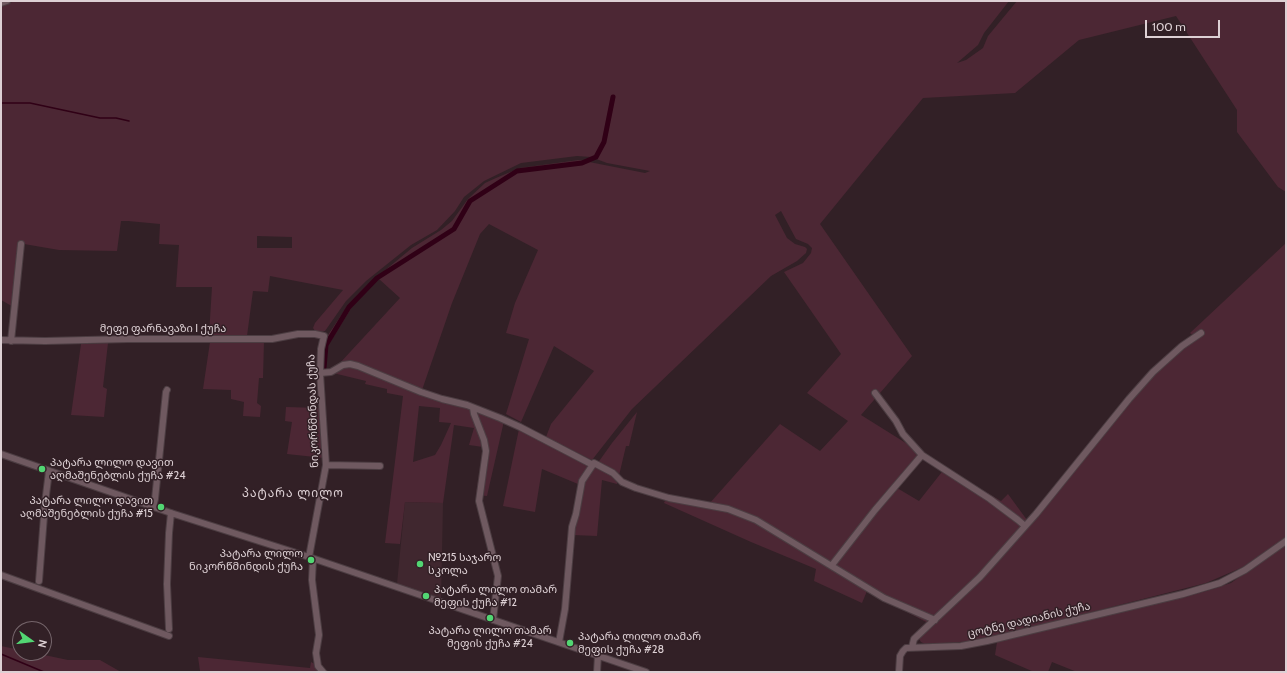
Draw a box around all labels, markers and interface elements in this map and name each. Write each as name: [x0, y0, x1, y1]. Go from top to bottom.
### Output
scale bar: [1147, 12, 1222, 38]
text: 100 m: [1152, 19, 1186, 34]
street label: მეფე ფარნავაზი I ქუჩა: [100, 322, 226, 336]
street label: ნიკორწმინდას ქუჩა: [304, 354, 322, 468]
place label: პატარა ლილო დავით აღმაშენებლის ქუჩა #24: [50, 456, 186, 482]
marker: პატარა ლილო დავით აღმაშენებლის ქუჩა #24: [37, 464, 47, 474]
district label: პატარა ლილო: [242, 486, 344, 500]
place label: პატარა ლილო დავით აღმაშენებლის ქუჩა #15: [20, 494, 153, 520]
marker: პატარა ლილო დავით აღმაშენებლის ქუჩა #15: [156, 502, 166, 512]
place label: პატარა ლილო ნიკორწმინდის ქუჩა: [189, 547, 303, 573]
place label: №215 საჯარო სკოლა: [428, 551, 501, 577]
marker: პატარა ლილო ნიკორწმინდის ქუჩა: [306, 555, 316, 565]
marker: №215 საჯარო სკოლა: [415, 559, 425, 569]
place label: პატარა ლილო თამარ მეფის ქუჩა #12: [434, 583, 557, 609]
marker: პატარა ლილო თამარ მეფის ქუჩა #12: [421, 591, 431, 601]
street label: ცოტნე დადიანის ქუჩა: [966, 599, 1092, 641]
marker: პატარა ლილო თამარ მეფის ქუჩა #24: [485, 613, 495, 623]
north arrow: [12, 621, 52, 661]
place label: პატარა ლილო თამარ მეფის ქუჩა #24: [428, 624, 552, 650]
place label: პატარა ლილო თამარ მეფის ქუჩა #28: [578, 630, 701, 656]
text: N: [35, 638, 50, 649]
marker: პატარა ლილო თამარ მეფის ქუჩა #28: [565, 638, 575, 648]

